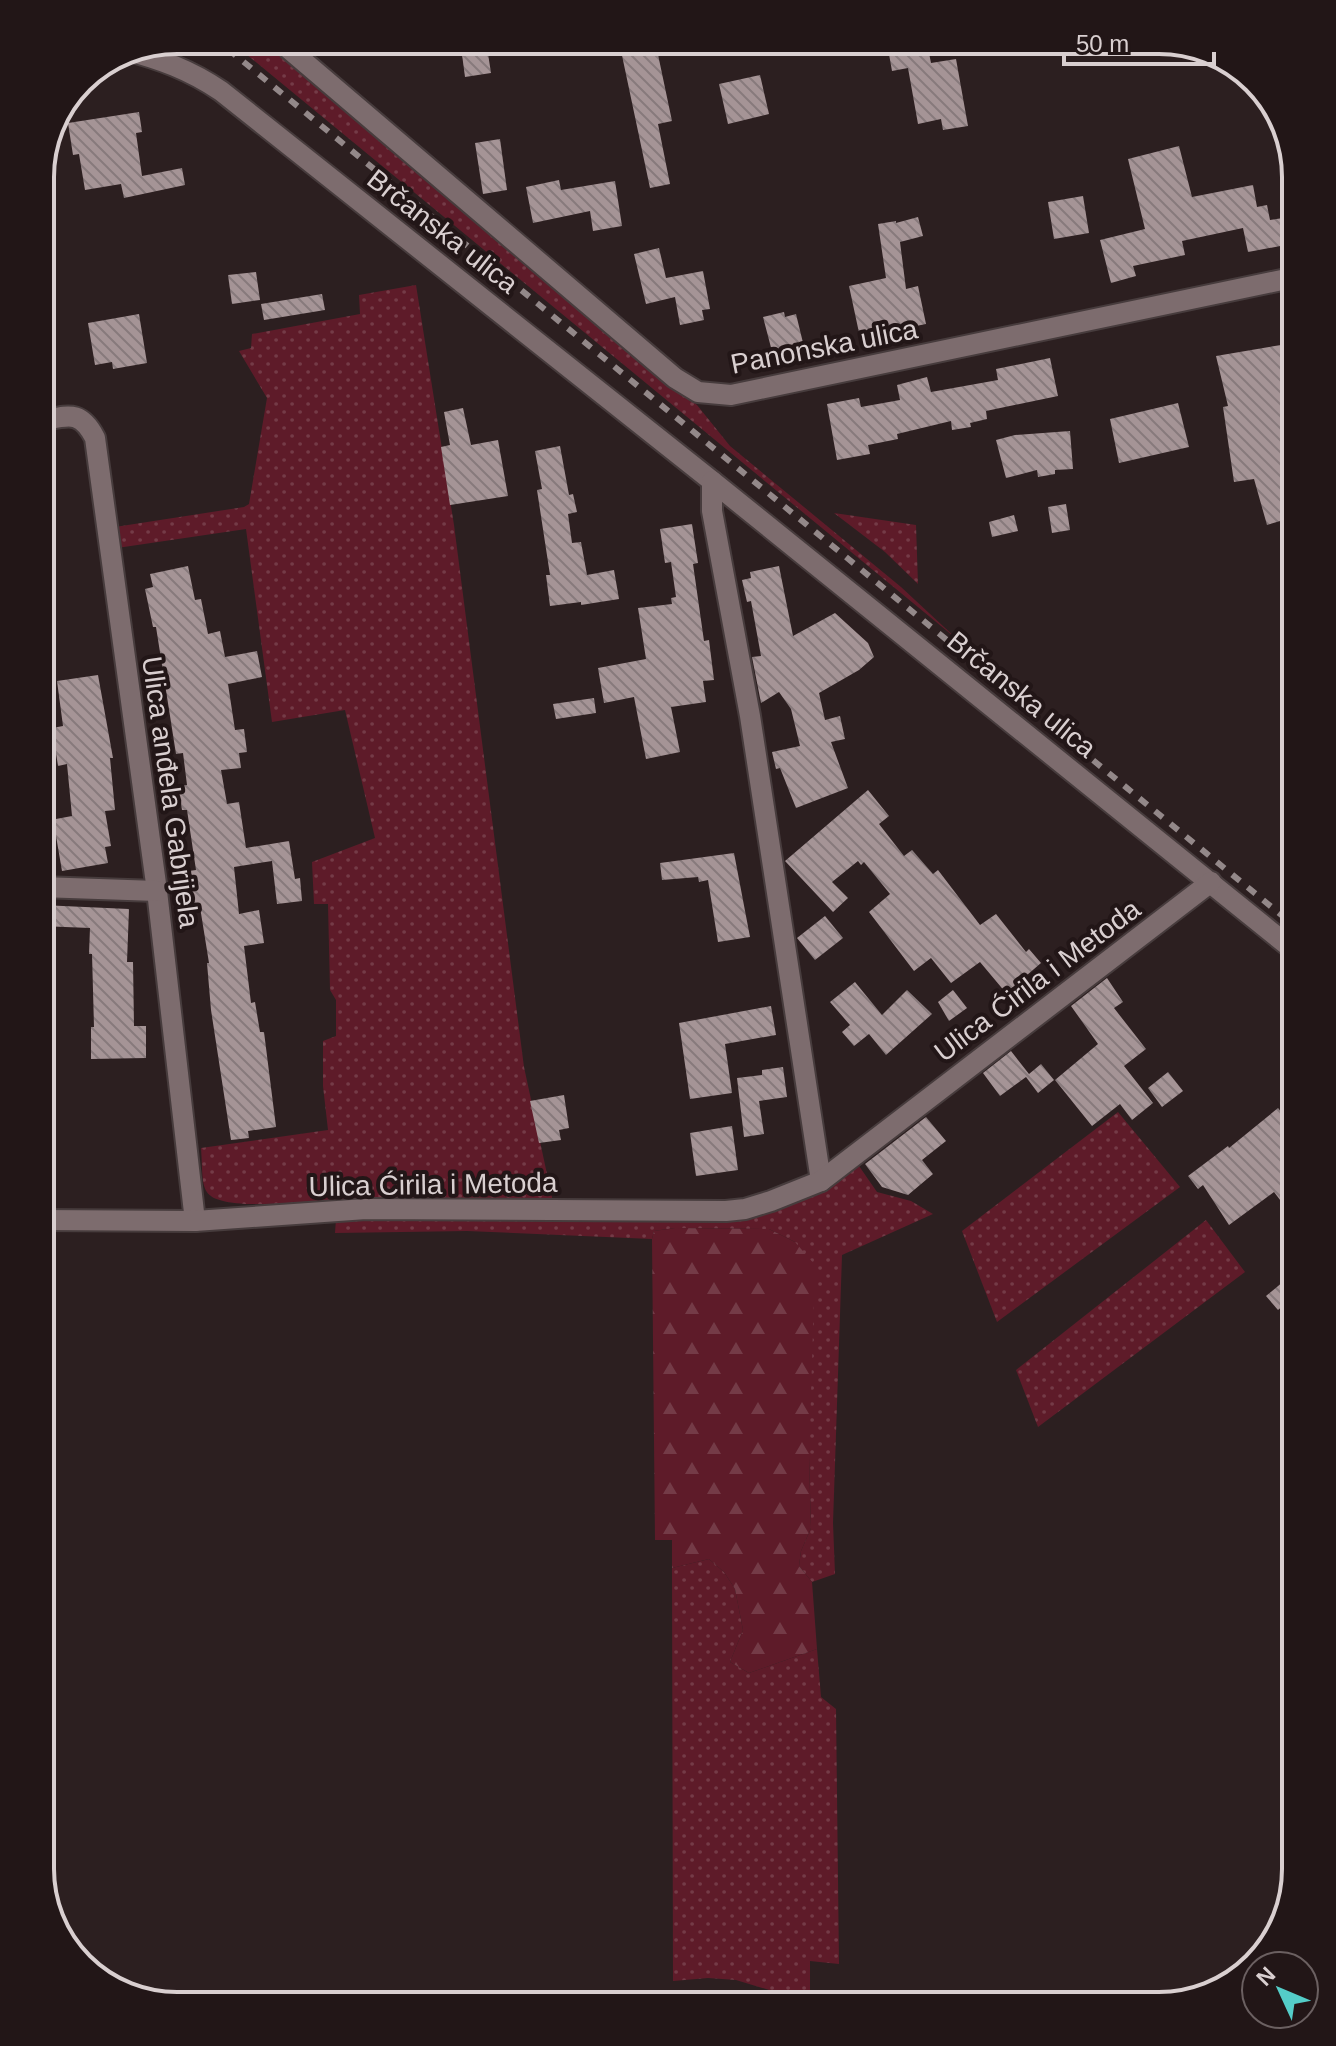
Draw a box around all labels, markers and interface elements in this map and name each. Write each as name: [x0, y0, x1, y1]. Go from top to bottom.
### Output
scale bar: [1064, 16, 1214, 66]
text: 50 m: [1076, 30, 1129, 57]
street label: Brčanska ulica: [361, 163, 524, 300]
street label: Panonska ulica: [728, 313, 921, 380]
street label: Brčanska ulica: [941, 625, 1103, 764]
street label: Ulica anđela Gabrijela: [136, 654, 205, 930]
street label: Ulica Ćirila i Metoda: [929, 893, 1146, 1068]
street label: Ulica Ćirila i Metoda: [308, 1167, 558, 1202]
north arrow: [1240, 1950, 1320, 2030]
text: N: [1251, 1962, 1280, 1991]

